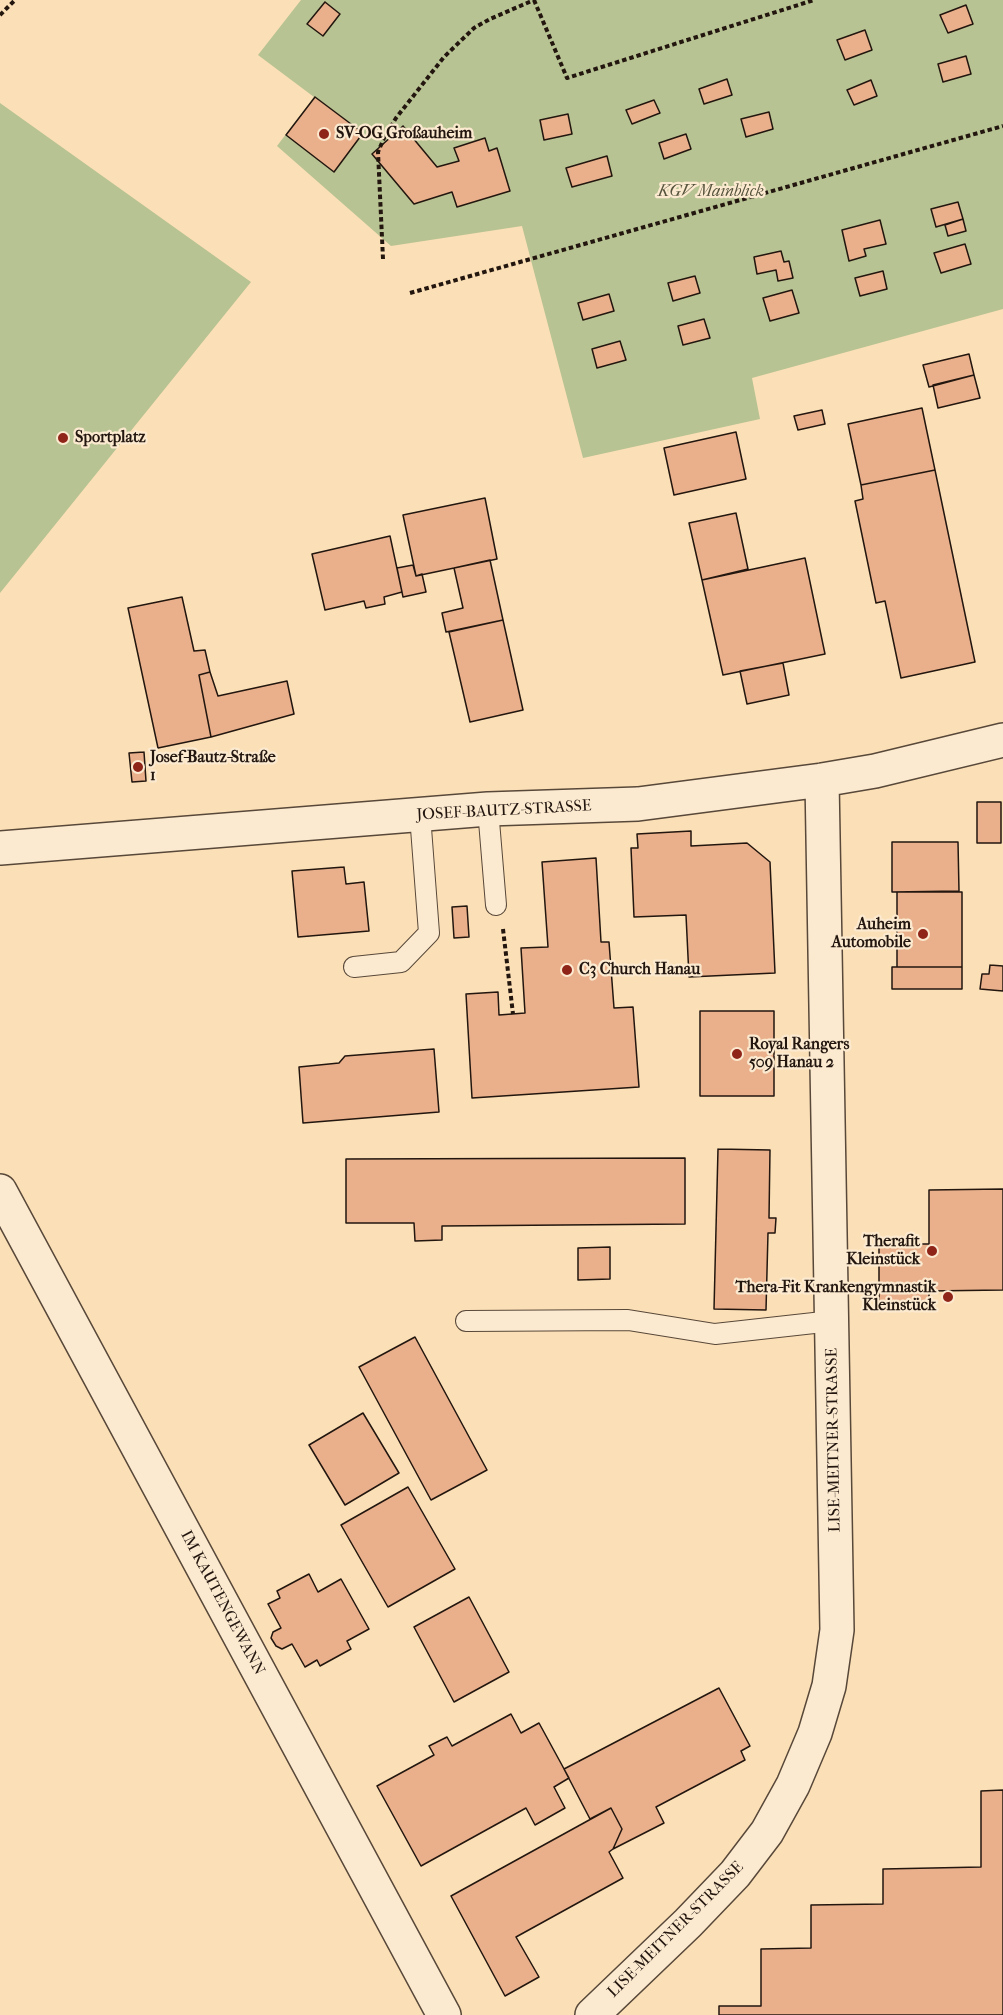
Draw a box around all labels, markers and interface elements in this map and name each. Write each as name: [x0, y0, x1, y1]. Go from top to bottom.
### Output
place label: SV-OG Großauheim: [336, 124, 472, 144]
marker: SV-OG Großauheim: [317, 127, 331, 141]
park label: KGV Mainblick: [658, 182, 764, 202]
place label: Sportplatz: [75, 428, 146, 448]
marker: Sportplatz: [56, 431, 70, 445]
place label: Josef-Bautz-Straße 1: [150, 748, 276, 786]
marker: Josef-Bautz-Straße 1: [131, 760, 145, 774]
street label: JOSEF-BAUTZ-STRASSE: [416, 797, 592, 825]
place label: Auheim Automobile: [832, 915, 911, 953]
marker: Auheim Automobile: [916, 927, 930, 941]
place label: C3 Church Hanau: [579, 960, 700, 980]
marker: C3 Church Hanau: [560, 963, 574, 977]
place label: Royal Rangers 509 Hanau 2: [749, 1035, 849, 1073]
marker: Royal Rangers 509 Hanau 2: [730, 1047, 744, 1061]
place label: Therafit Kleinstück: [846, 1232, 920, 1270]
marker: Therafit Kleinstück: [925, 1244, 939, 1258]
place label: Thera-Fit Krankengymnastik Kleinstück: [735, 1278, 936, 1316]
marker: Thera-Fit Krankengymnastik Kleinstück: [941, 1290, 955, 1304]
street label: LISE-MEITNER-STRASSE: [823, 1348, 845, 1532]
street label: IM KAUTENGEWANN: [176, 1527, 268, 1679]
street label: LISE-MEITNER-STRASSE: [604, 1858, 748, 2002]

